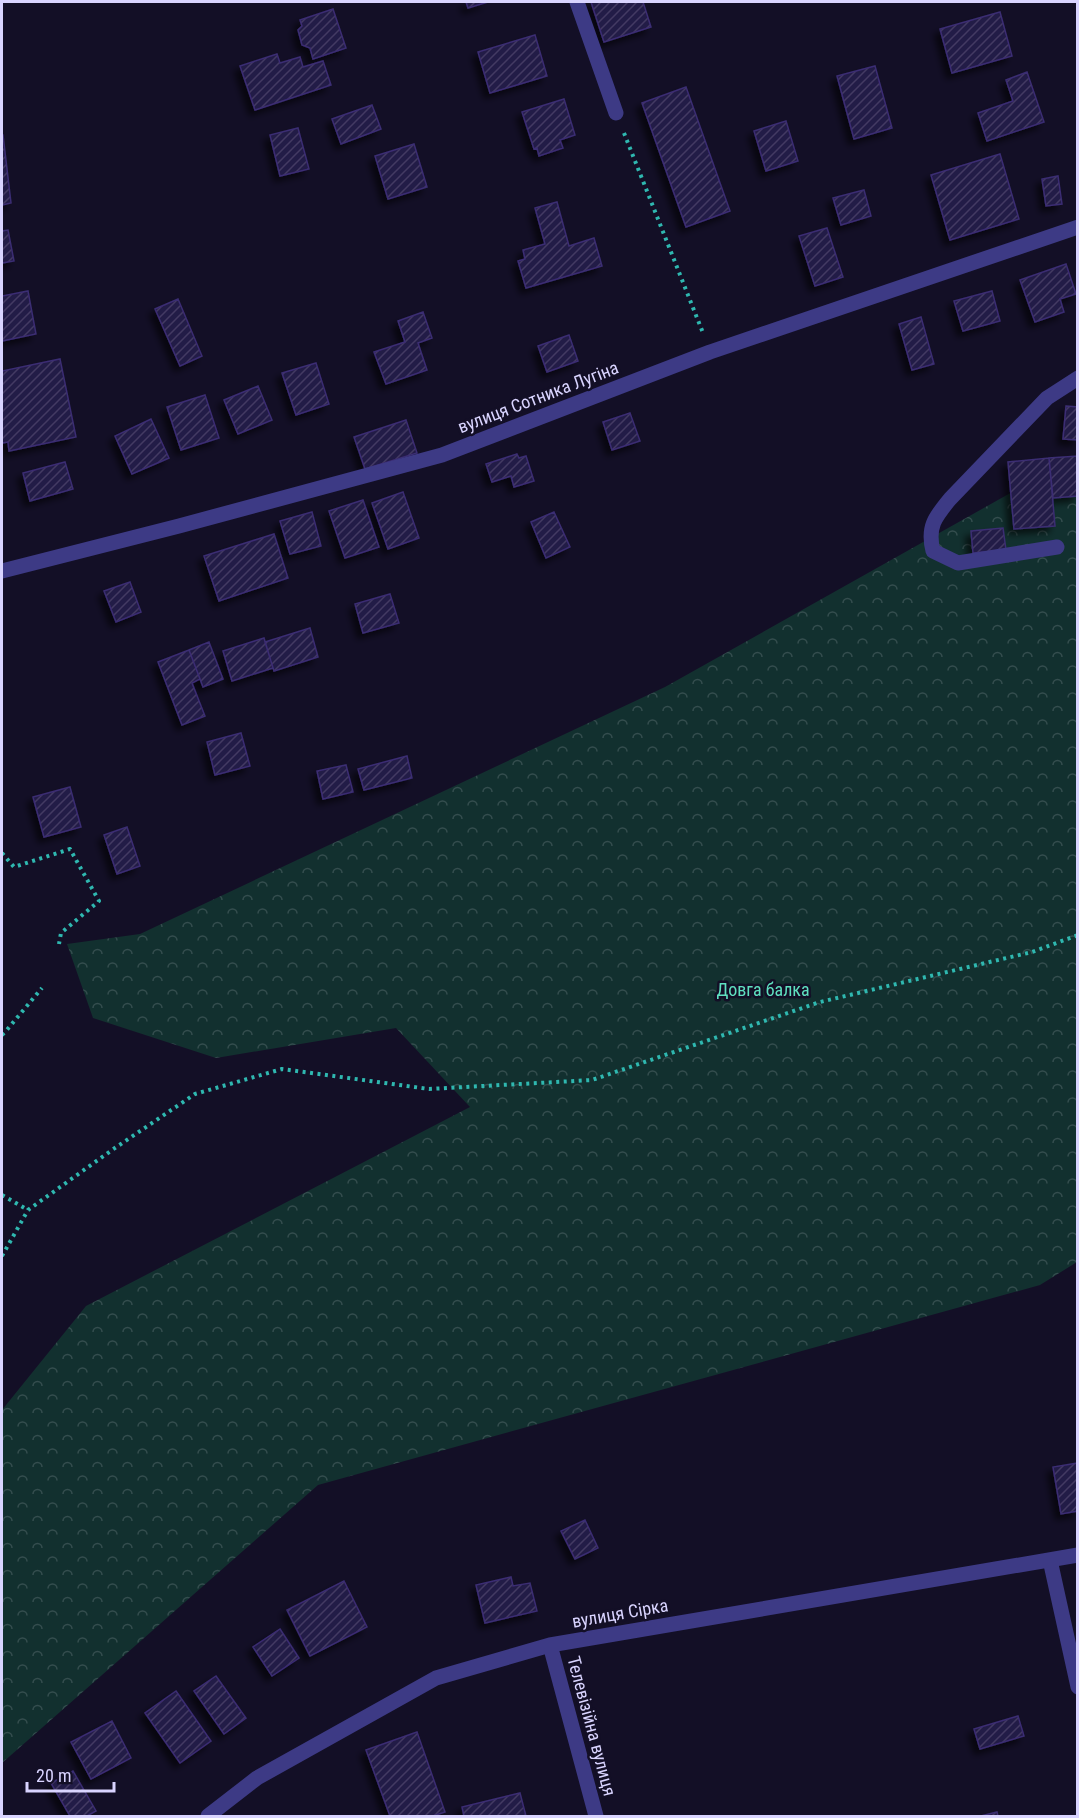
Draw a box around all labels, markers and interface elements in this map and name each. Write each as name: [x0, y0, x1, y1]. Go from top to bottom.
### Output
street label: вулиця Сотника Лугіна: [455, 357, 621, 437]
park label: Довга балка: [716, 979, 810, 1000]
street label: вулиця Сірка: [570, 1594, 670, 1632]
street label: Телевізійна вулиця: [563, 1654, 621, 1798]
scale bar: [27, 1755, 114, 1793]
text: 20 m: [36, 1765, 71, 1786]

